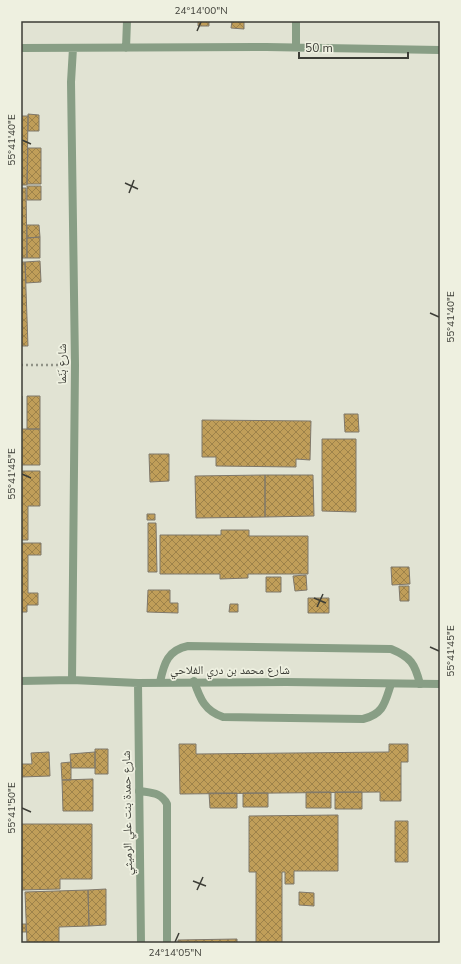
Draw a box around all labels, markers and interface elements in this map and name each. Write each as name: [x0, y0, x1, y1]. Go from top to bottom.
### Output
text: 24°14'00"N: [174, 4, 228, 18]
scale bar: [299, 34, 408, 60]
text: 50 m: [305, 40, 333, 56]
text: 55°41'40"E: [5, 114, 19, 166]
text: 55°41'40"E: [444, 291, 458, 343]
street label: شارع بَنَما: [54, 344, 70, 384]
text: 55°41'45"E: [5, 448, 19, 500]
text: 55°41'45"E: [444, 625, 458, 677]
street label: شارع محمد بن دري الفلاحي: [170, 662, 290, 680]
street label: شارع حمدة بنت علي الرميثي: [118, 750, 138, 876]
text: 55°41'50"E: [5, 782, 19, 834]
text: 24°14'05"N: [148, 946, 202, 960]

